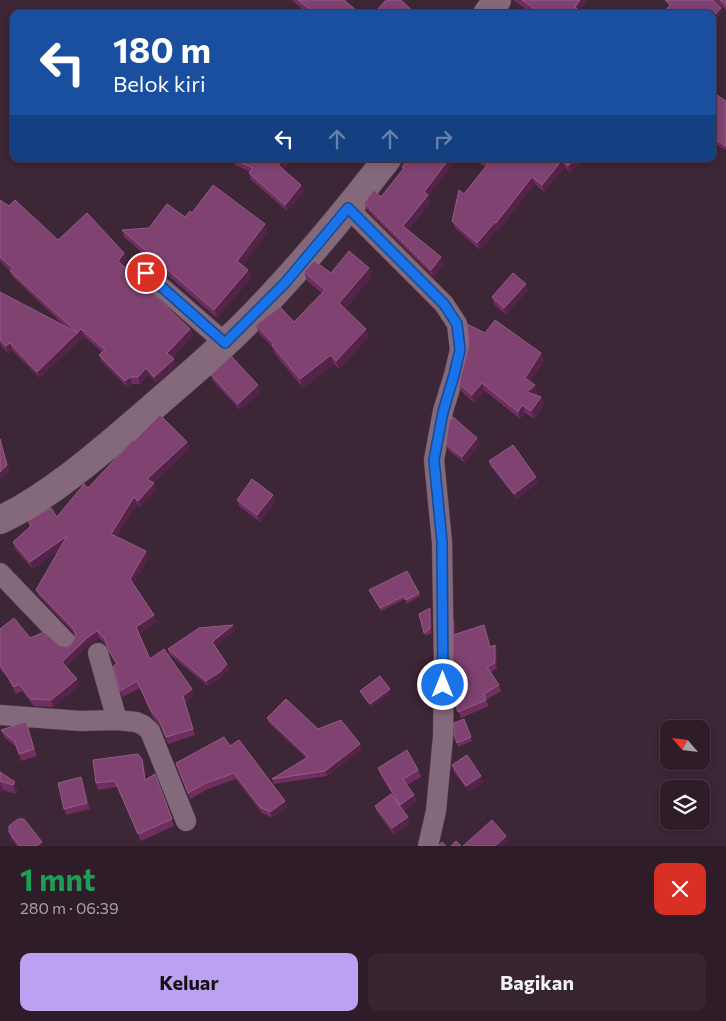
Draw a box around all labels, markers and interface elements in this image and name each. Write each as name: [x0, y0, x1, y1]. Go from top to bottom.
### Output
text: 180 m: [113, 27, 211, 70]
icon: left: [30, 30, 95, 95]
text: Belok kiri: [113, 70, 206, 97]
icon: left: [270, 125, 298, 153]
icon: ahead: [323, 125, 351, 153]
icon: ahead: [376, 125, 404, 153]
icon: right: [429, 125, 457, 153]
pin: [125, 252, 167, 294]
icon: arrive: [132, 259, 160, 287]
position arrow: [416, 658, 468, 710]
north arrow: [660, 720, 710, 770]
map controls: [660, 720, 710, 830]
button: layers: [660, 780, 710, 830]
text: 1 mnt: [20, 860, 96, 897]
button: close: [654, 863, 706, 915]
text: 280 m · 06:39: [20, 898, 119, 917]
button: Keluar: [20, 953, 358, 1011]
button: Bagikan: [368, 953, 706, 1011]

